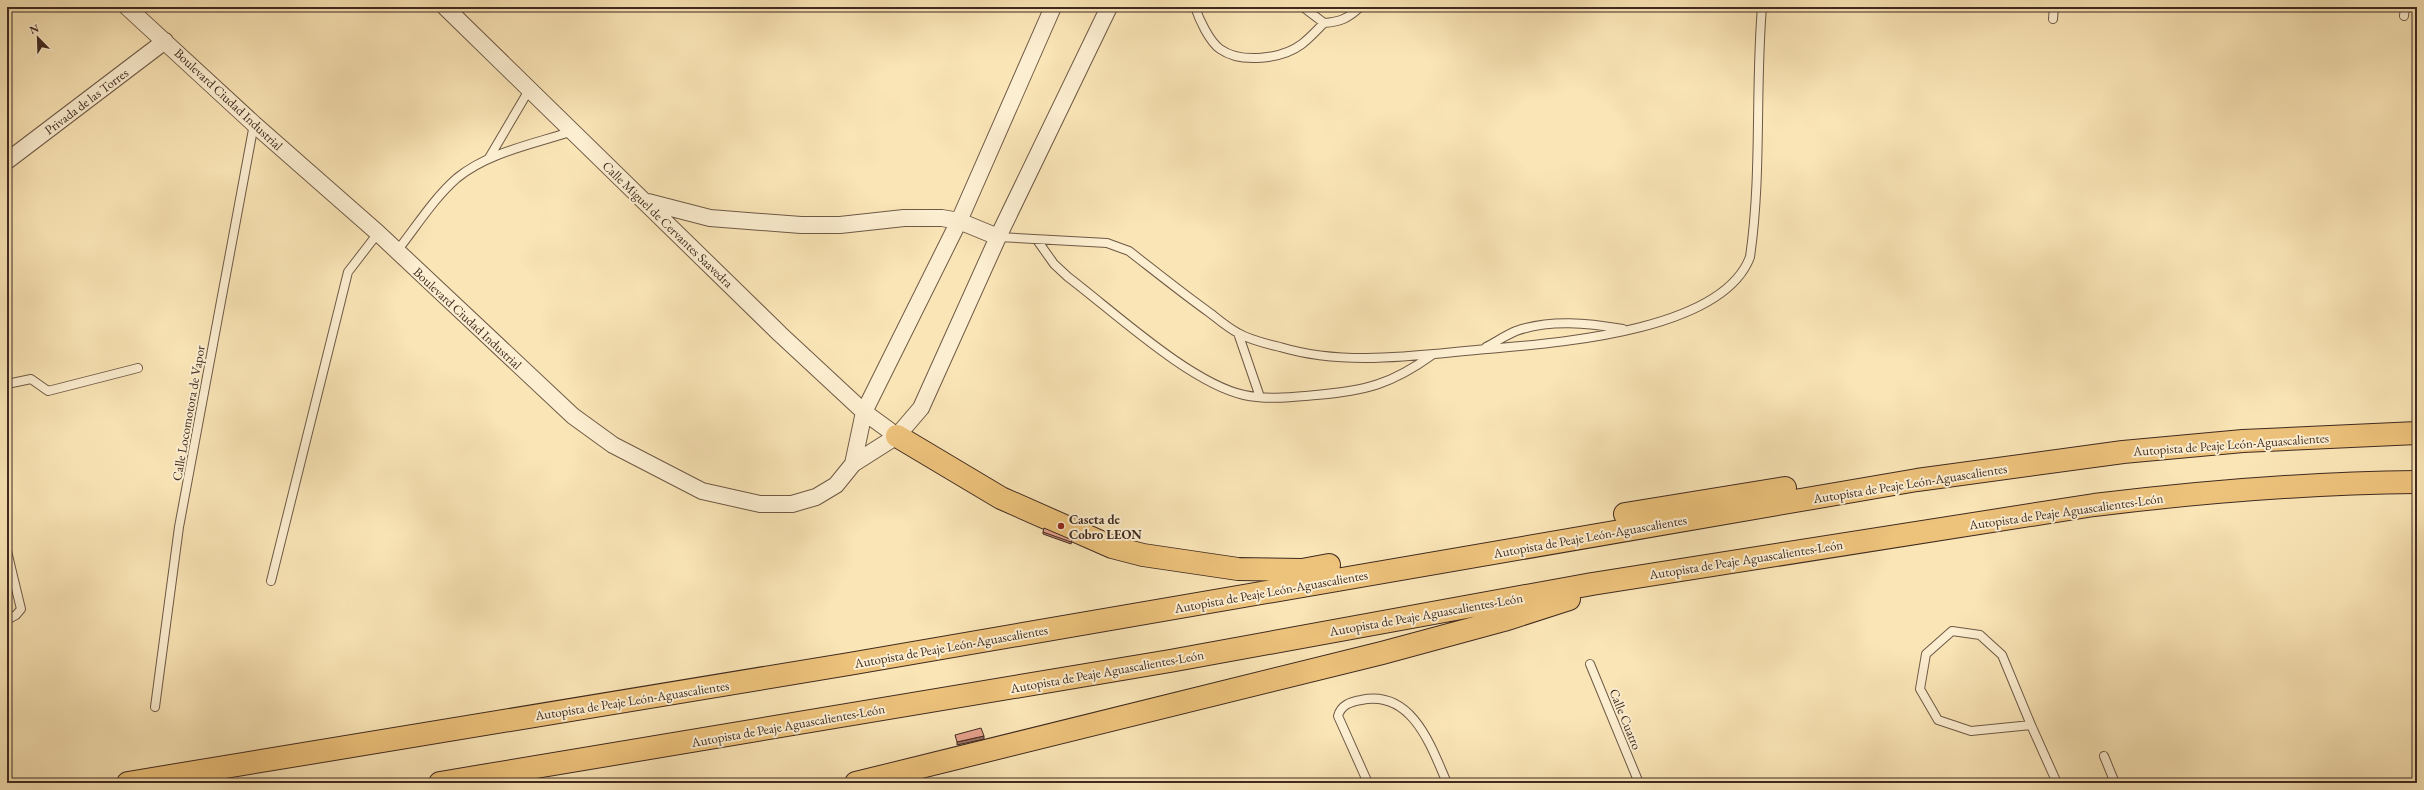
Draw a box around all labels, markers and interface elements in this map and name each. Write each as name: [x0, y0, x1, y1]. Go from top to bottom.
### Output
north arrow: [18, 18, 58, 58]
text: N: [27, 21, 41, 37]
street label: Boulevard Ciudad Industrial: [171, 45, 287, 154]
street label: Privada de las Torres: [41, 64, 132, 139]
street label: Calle Miguel de Cervantes Saavedra: [599, 157, 737, 292]
street label: Boulevard Ciudad Industrial: [410, 264, 526, 373]
street label: Calle Locomotora de Vapor: [168, 343, 209, 482]
street label: Autopista de Peaje León-Aguascalientes: [2132, 429, 2329, 460]
street label: Autopista de Peaje León-Aguascalientes: [1811, 460, 2008, 507]
street label: Autopista de Peaje Aguascalientes-León: [1967, 489, 2164, 534]
place label: Caseta de Cobro LEON: [1069, 511, 1142, 543]
street label: Autopista de Peaje León-Aguascalientes: [1491, 511, 1688, 562]
marker: Caseta de Cobro LEON: [1056, 521, 1066, 531]
street label: Autopista de Peaje Aguascalientes-León: [1647, 536, 1844, 583]
street label: Autopista de Peaje León-Aguascalientes: [1172, 566, 1369, 617]
street label: Autopista de Peaje Aguascalientes-León: [1327, 589, 1524, 640]
street label: Autopista de Peaje León-Aguascalientes: [852, 621, 1049, 672]
street label: Autopista de Peaje Aguascalientes-León: [1008, 646, 1205, 697]
street label: Autopista de Peaje León-Aguascalientes: [533, 677, 730, 724]
street label: Calle Cuatro: [1606, 686, 1645, 752]
street label: Autopista de Peaje Aguascalientes-León: [689, 700, 886, 751]

